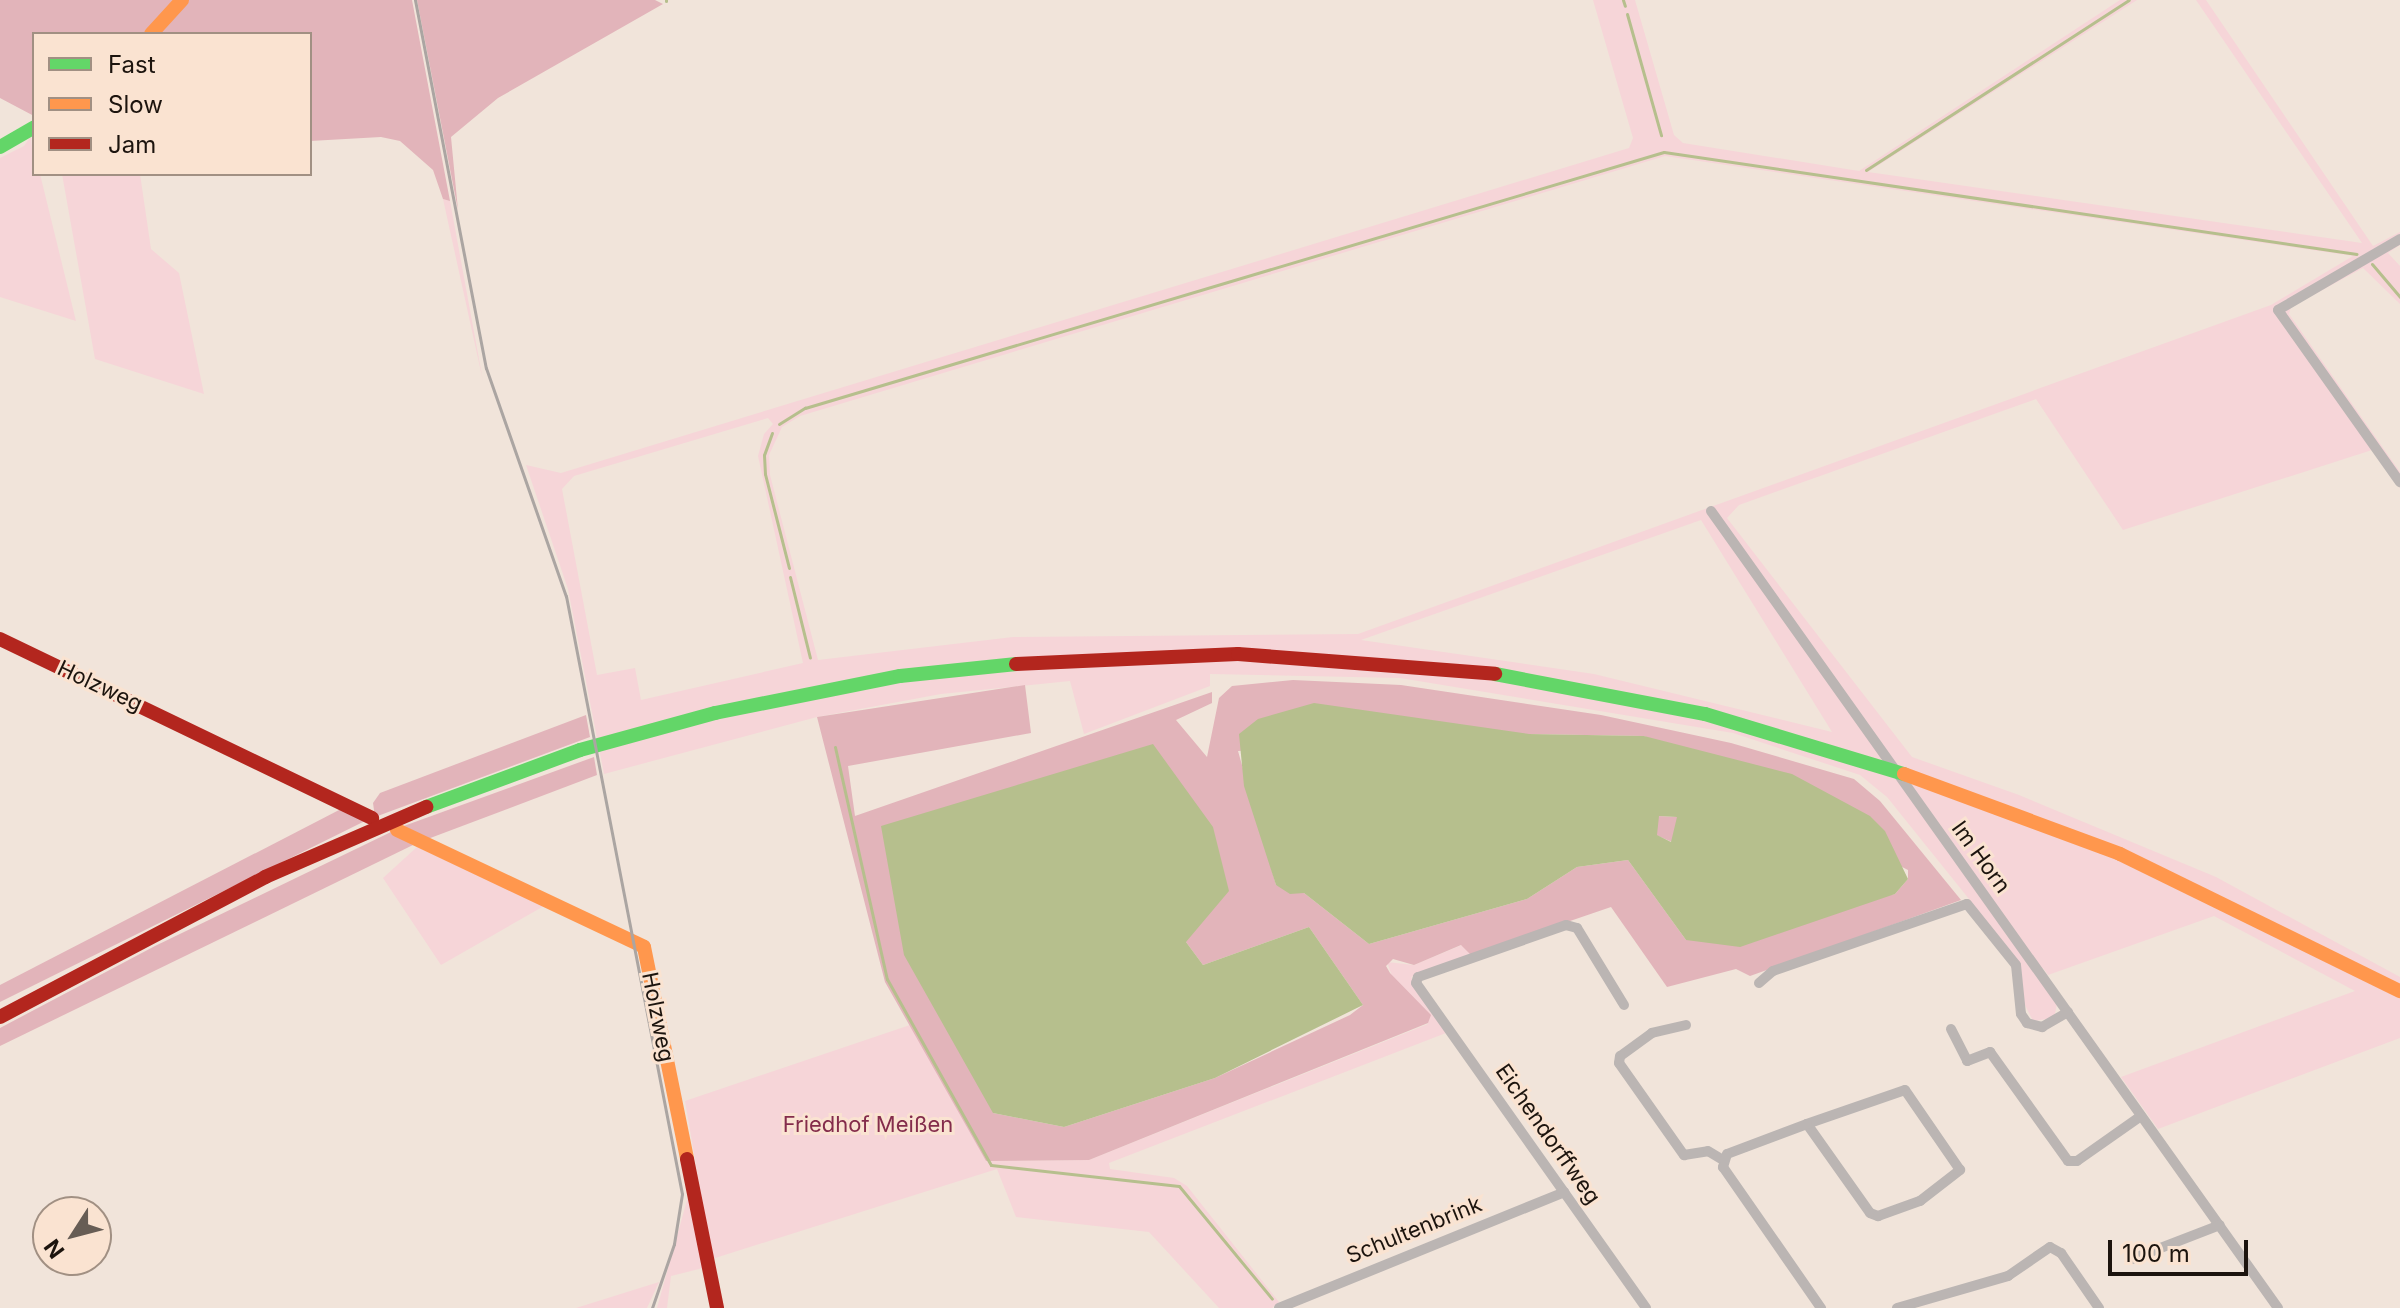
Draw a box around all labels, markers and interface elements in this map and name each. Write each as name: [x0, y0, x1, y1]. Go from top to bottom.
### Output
legend: [32, 32, 312, 176]
text: Fast: [108, 50, 156, 79]
text: Slow: [108, 90, 163, 119]
text: Jam: [108, 130, 156, 159]
street label: Holzweg: [53, 655, 147, 717]
street label: Im Horn: [1946, 816, 2016, 898]
street label: Holzweg: [636, 970, 680, 1064]
street label: Eichendorffweg: [1490, 1059, 1606, 1209]
park label: Friedhof Meißen: [783, 1112, 953, 1138]
street label: Schultenbrink: [1342, 1191, 1486, 1269]
north arrow: [32, 1196, 112, 1276]
scale bar: [2112, 1224, 2252, 1274]
text: N: [39, 1235, 70, 1263]
text: 100 m: [2122, 1239, 2190, 1268]

